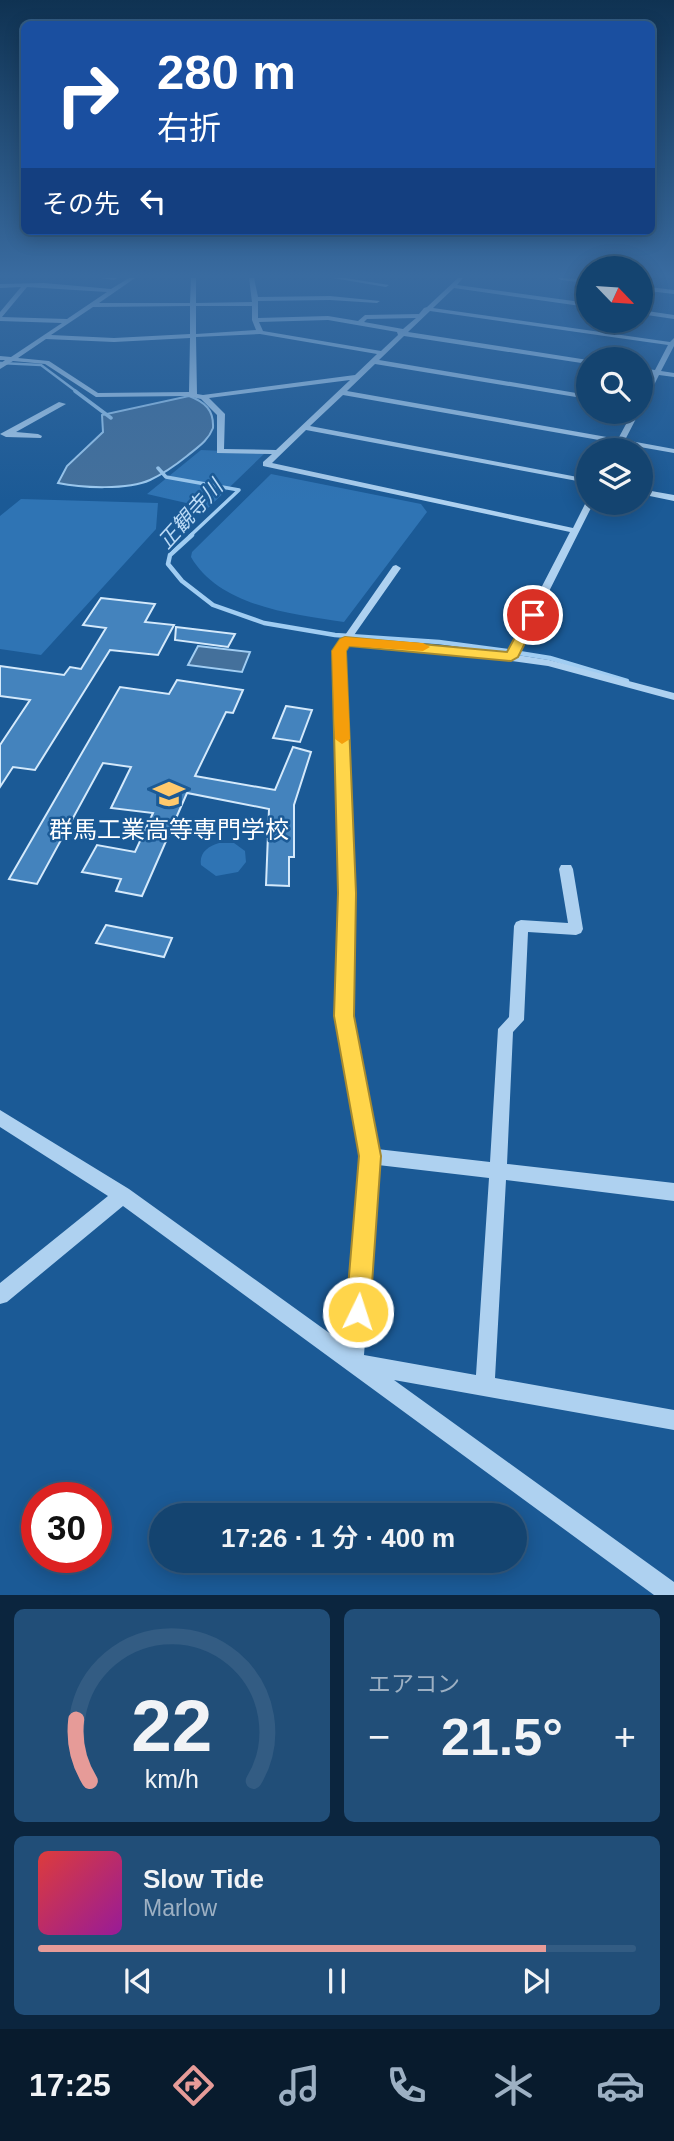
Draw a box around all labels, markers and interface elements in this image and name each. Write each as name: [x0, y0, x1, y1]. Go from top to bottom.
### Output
text: 280 m: [157, 45, 296, 99]
icon: right: [42, 49, 133, 140]
text: 右折: [157, 110, 221, 146]
icon: left: [134, 182, 172, 220]
text: その先: [42, 189, 120, 219]
north arrow: [576, 256, 653, 332]
map controls: [576, 256, 653, 515]
button: search: [576, 347, 653, 424]
button: layers: [576, 438, 653, 515]
water label: 正観寺川: [153, 474, 228, 553]
pin: [503, 585, 563, 645]
icon: arrive: [514, 596, 552, 634]
school or university icon: 群馬工業高等専門学校: [152, 777, 186, 811]
place label: 群馬工業高等専門学校: [49, 816, 289, 843]
position arrow: [321, 1275, 395, 1349]
speed limit sign: 30: [21, 1482, 112, 1573]
text: 17:26 · 1 分 · 400 m: [221, 1523, 455, 1553]
text: エアコン: [368, 1671, 460, 1697]
text: 22: [132, 1686, 212, 1767]
text: 21.5°: [441, 1708, 563, 1766]
text: −: [368, 1716, 390, 1758]
text: +: [614, 1716, 636, 1758]
text: km/h: [145, 1765, 199, 1793]
text: Slow Tide: [143, 1864, 264, 1894]
text: Marlow: [143, 1895, 217, 1921]
icon: previous: [119, 1962, 157, 2000]
icon: pause: [318, 1962, 356, 2000]
icon: next: [517, 1962, 555, 2000]
icon: directions: [169, 2061, 218, 2110]
icon: music: [275, 2061, 324, 2110]
icon: phone: [382, 2061, 431, 2110]
icon: climate: [489, 2061, 538, 2110]
icon: car: [596, 2061, 645, 2110]
text: 17:25: [29, 2067, 111, 2103]

